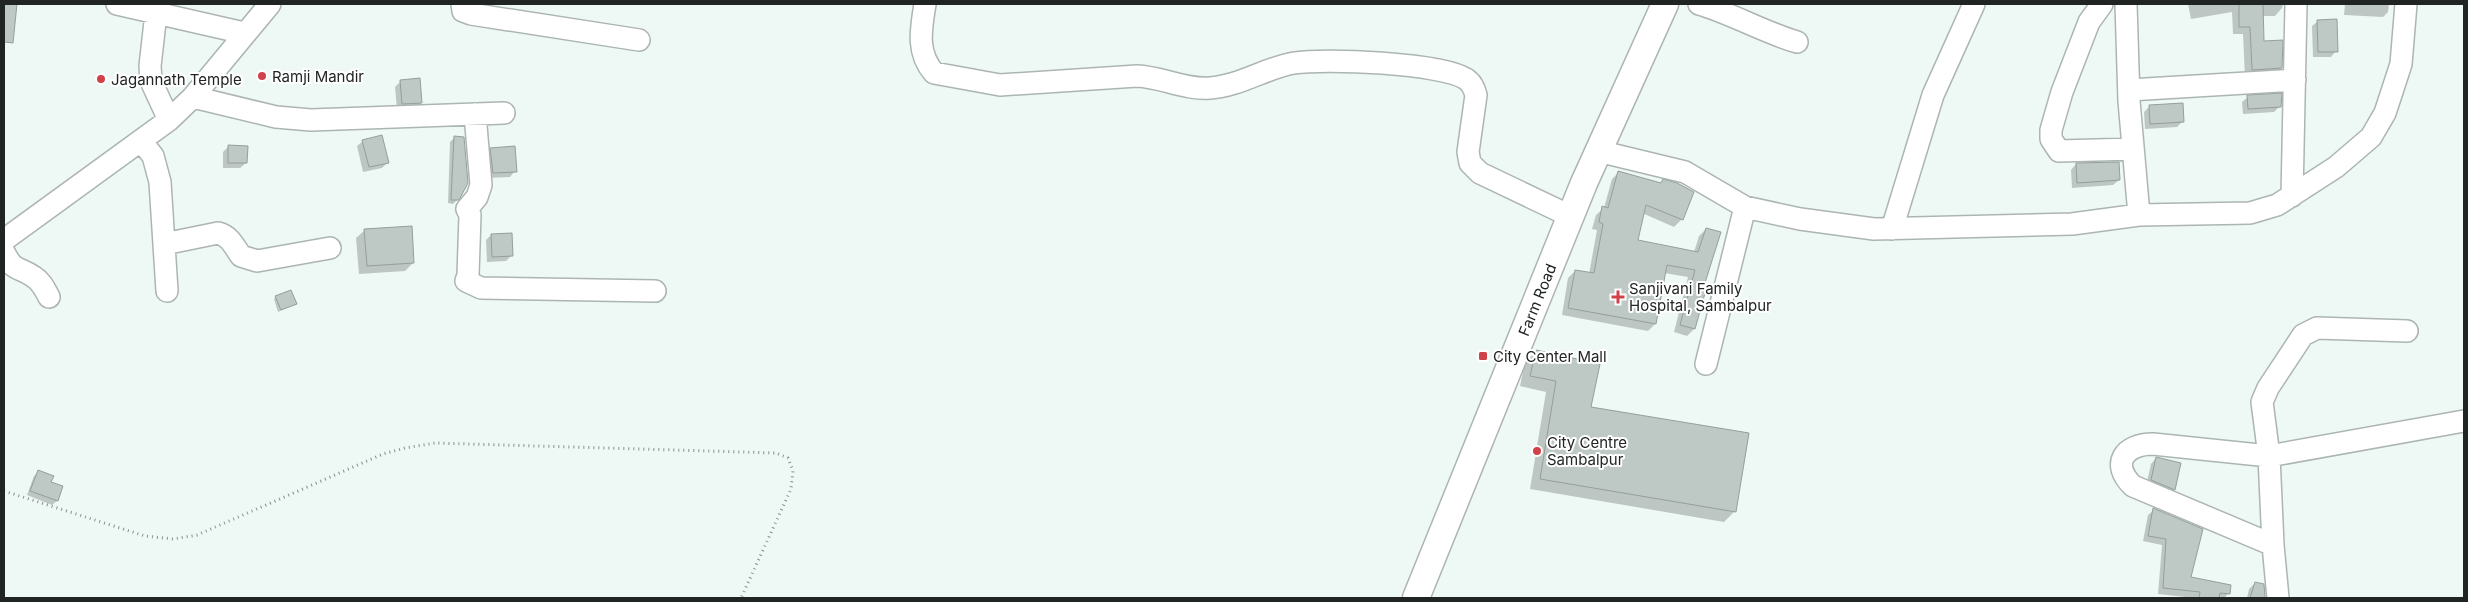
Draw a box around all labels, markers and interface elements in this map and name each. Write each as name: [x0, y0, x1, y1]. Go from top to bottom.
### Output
place label: Ramji Mandir: [272, 67, 364, 86]
place label: Jagannath Temple: [111, 70, 242, 89]
marker: Ramji Mandir: [256, 70, 268, 82]
marker: Jagannath Temple: [95, 73, 107, 85]
street label: Farm Road: [1514, 261, 1560, 338]
place label: Sanjivani Family Hospital, Sambalpur: [1629, 279, 1772, 315]
marker: Sanjivani Family Hospital, Sambalpur: [1611, 290, 1625, 304]
place label: City Center Mall: [1493, 347, 1607, 366]
marker: City Center Mall: [1477, 350, 1489, 362]
place label: City Centre Sambalpur: [1547, 433, 1627, 469]
marker: City Centre Sambalpur: [1531, 445, 1543, 457]

